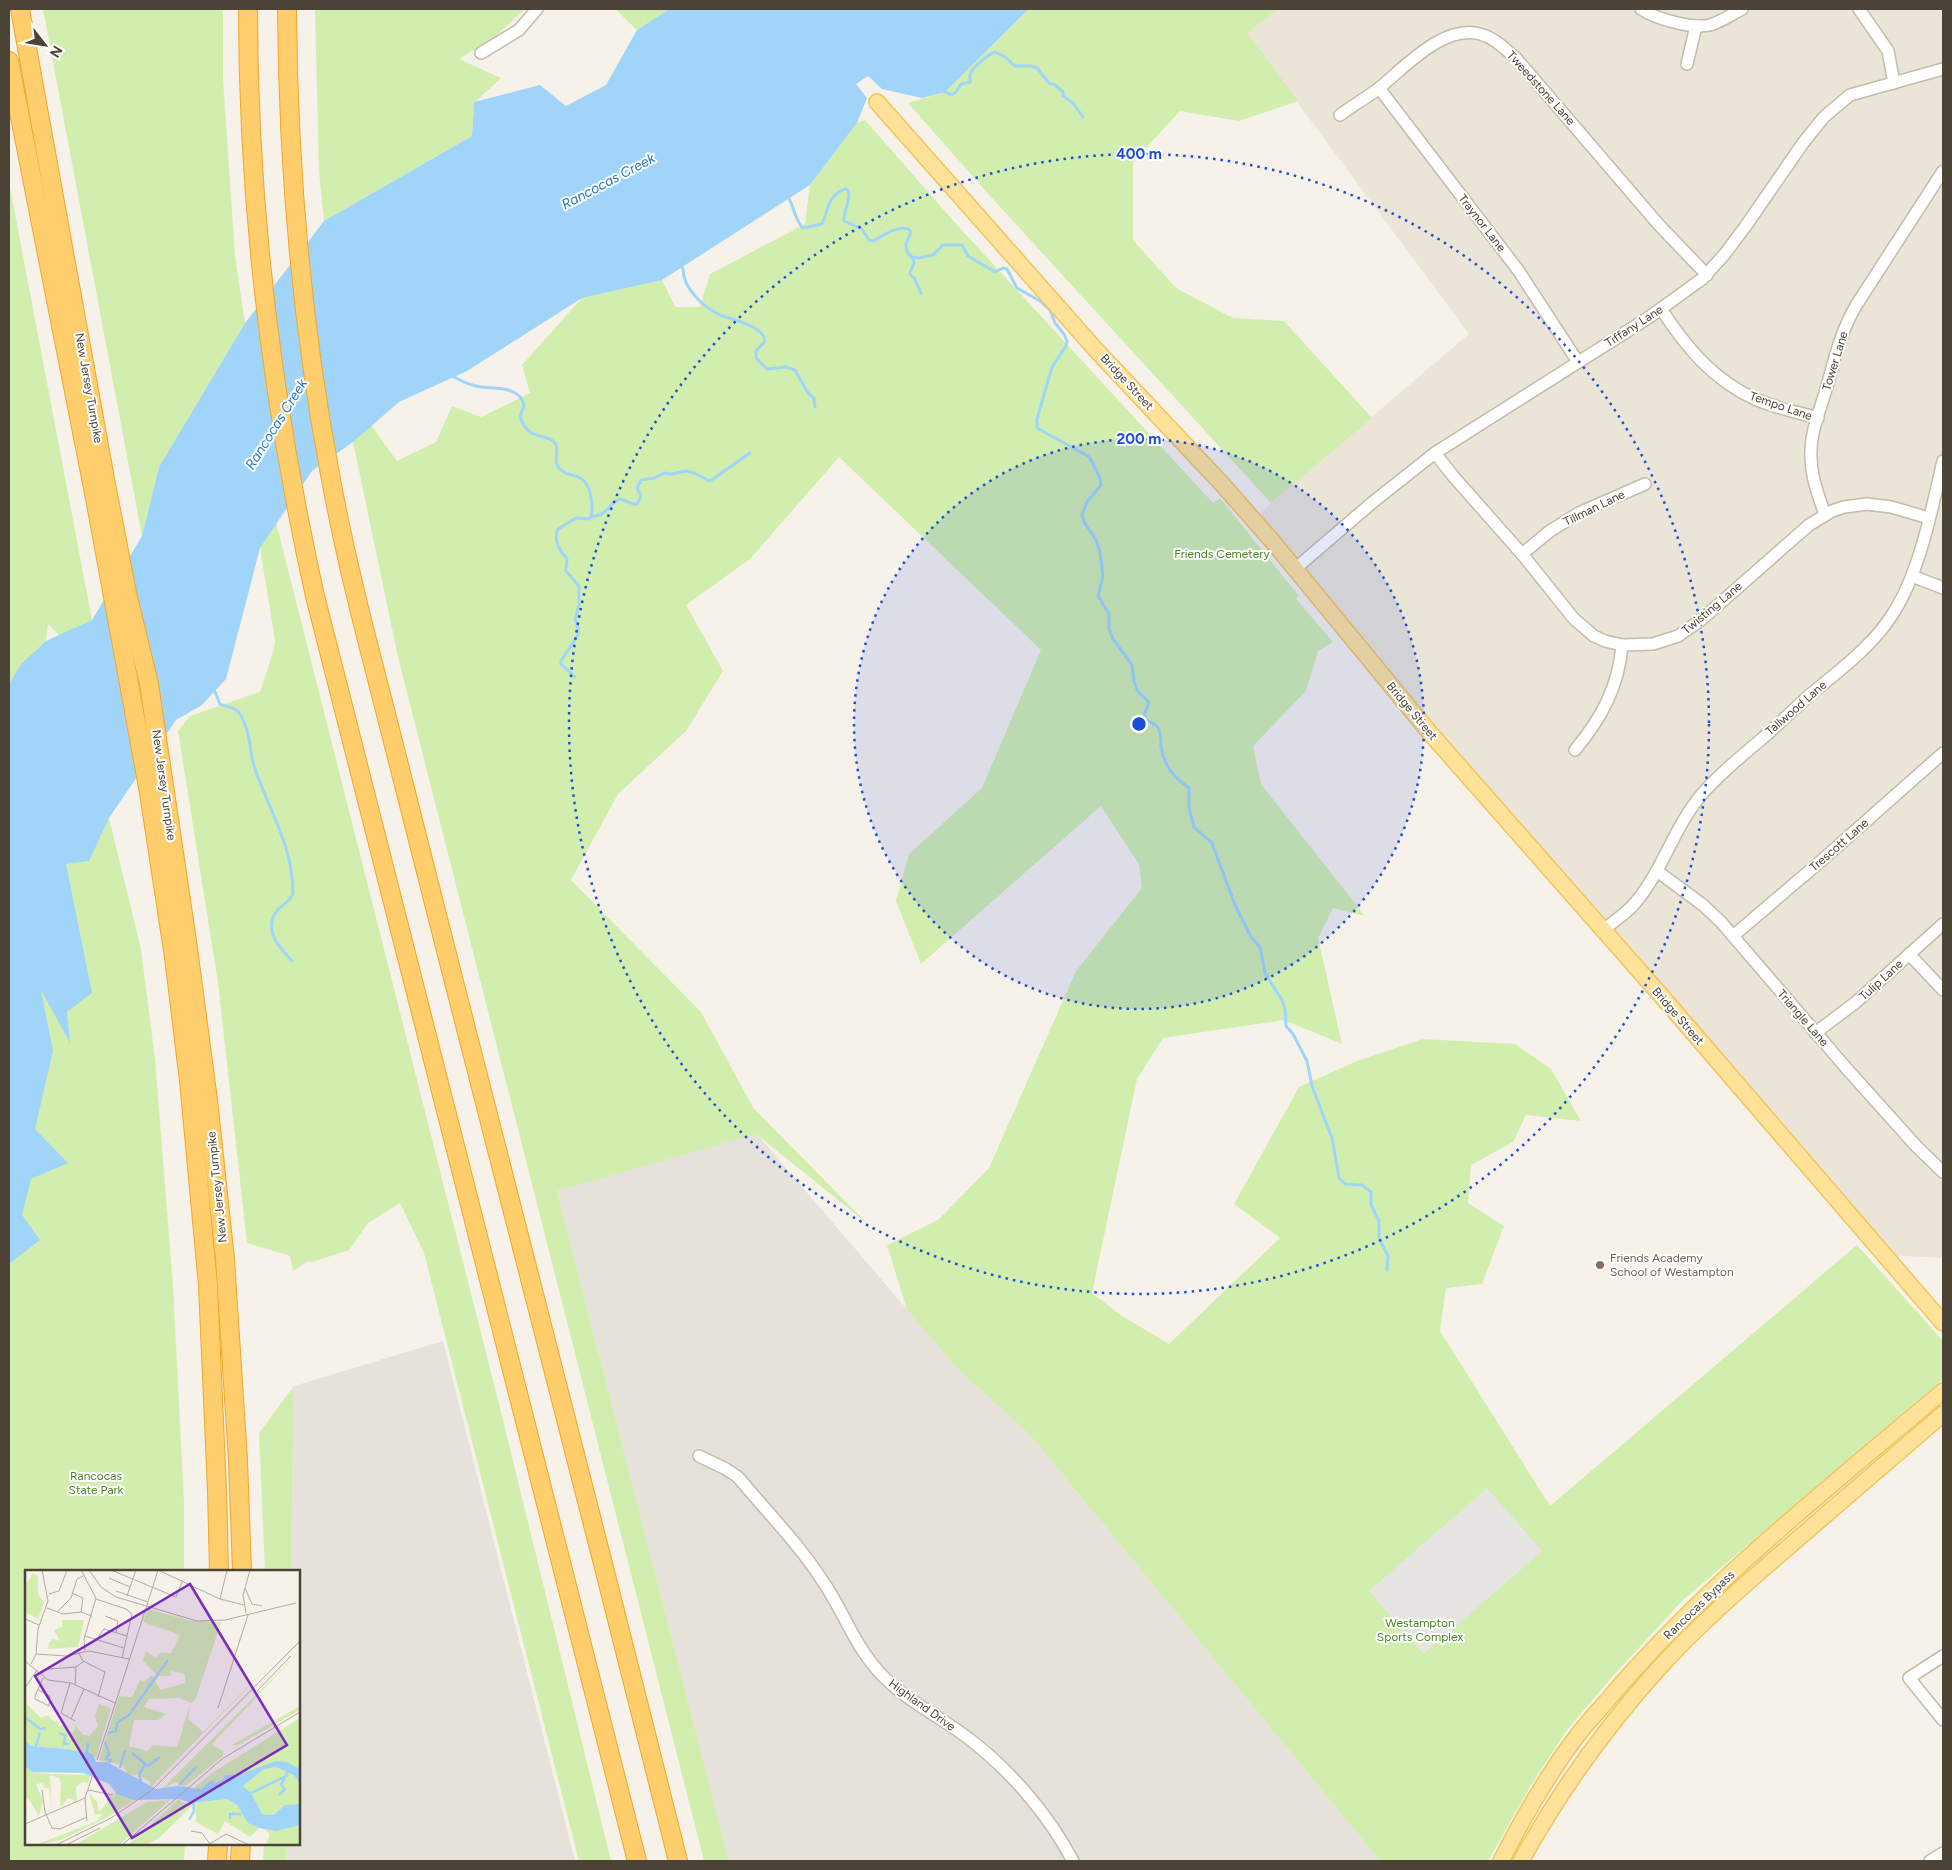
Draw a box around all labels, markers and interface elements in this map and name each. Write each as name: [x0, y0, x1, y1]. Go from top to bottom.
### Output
north arrow: [20, 20, 70, 70]
text: N: [46, 42, 66, 60]
street label: Tweedstone Lane: [1504, 48, 1578, 128]
text: 400 m: [1116, 145, 1162, 163]
water label: Rancocas Creek: [559, 149, 659, 213]
street label: Traynor Lane: [1455, 192, 1509, 255]
street label: Tiffany Lane: [1603, 302, 1666, 350]
street label: Tower Lane: [1819, 329, 1851, 392]
street label: New Jersey Turnpike: [72, 332, 106, 445]
street label: Bridge Street: [1098, 351, 1157, 413]
water label: Rancocas Creek: [242, 375, 312, 473]
street label: Tempo Lane: [1748, 389, 1815, 423]
text: 200 m: [1117, 430, 1161, 448]
street label: Tillman Lane: [1561, 487, 1627, 529]
park label: Friends Cemetery: [1174, 547, 1270, 561]
street label: Twisting Lane: [1679, 579, 1745, 637]
street label: Tallwood Lane: [1763, 677, 1830, 738]
street label: Bridge Street: [1384, 679, 1441, 743]
centre of rings: [1130, 715, 1148, 733]
street label: New Jersey Turnpike: [149, 729, 179, 842]
street label: Trescott Lane: [1807, 815, 1872, 874]
street label: Tulip Lane: [1856, 956, 1906, 1003]
street label: Bridge Street: [1649, 984, 1707, 1048]
street label: Triangle Lane: [1775, 987, 1832, 1050]
street label: New Jersey Turnpike: [204, 1130, 230, 1243]
place label: Friends Academy School of Westampton: [1610, 1251, 1734, 1279]
marker: Friends Academy School of Westampton: [1594, 1259, 1606, 1271]
park label: Rancocas State Park: [69, 1469, 124, 1497]
street label: Rancocas Bypass: [1661, 1567, 1738, 1642]
inset map: [25, 1570, 300, 1845]
park label: Westampton Sports Complex: [1377, 1616, 1463, 1644]
street label: Highland Drive: [886, 1676, 958, 1734]

